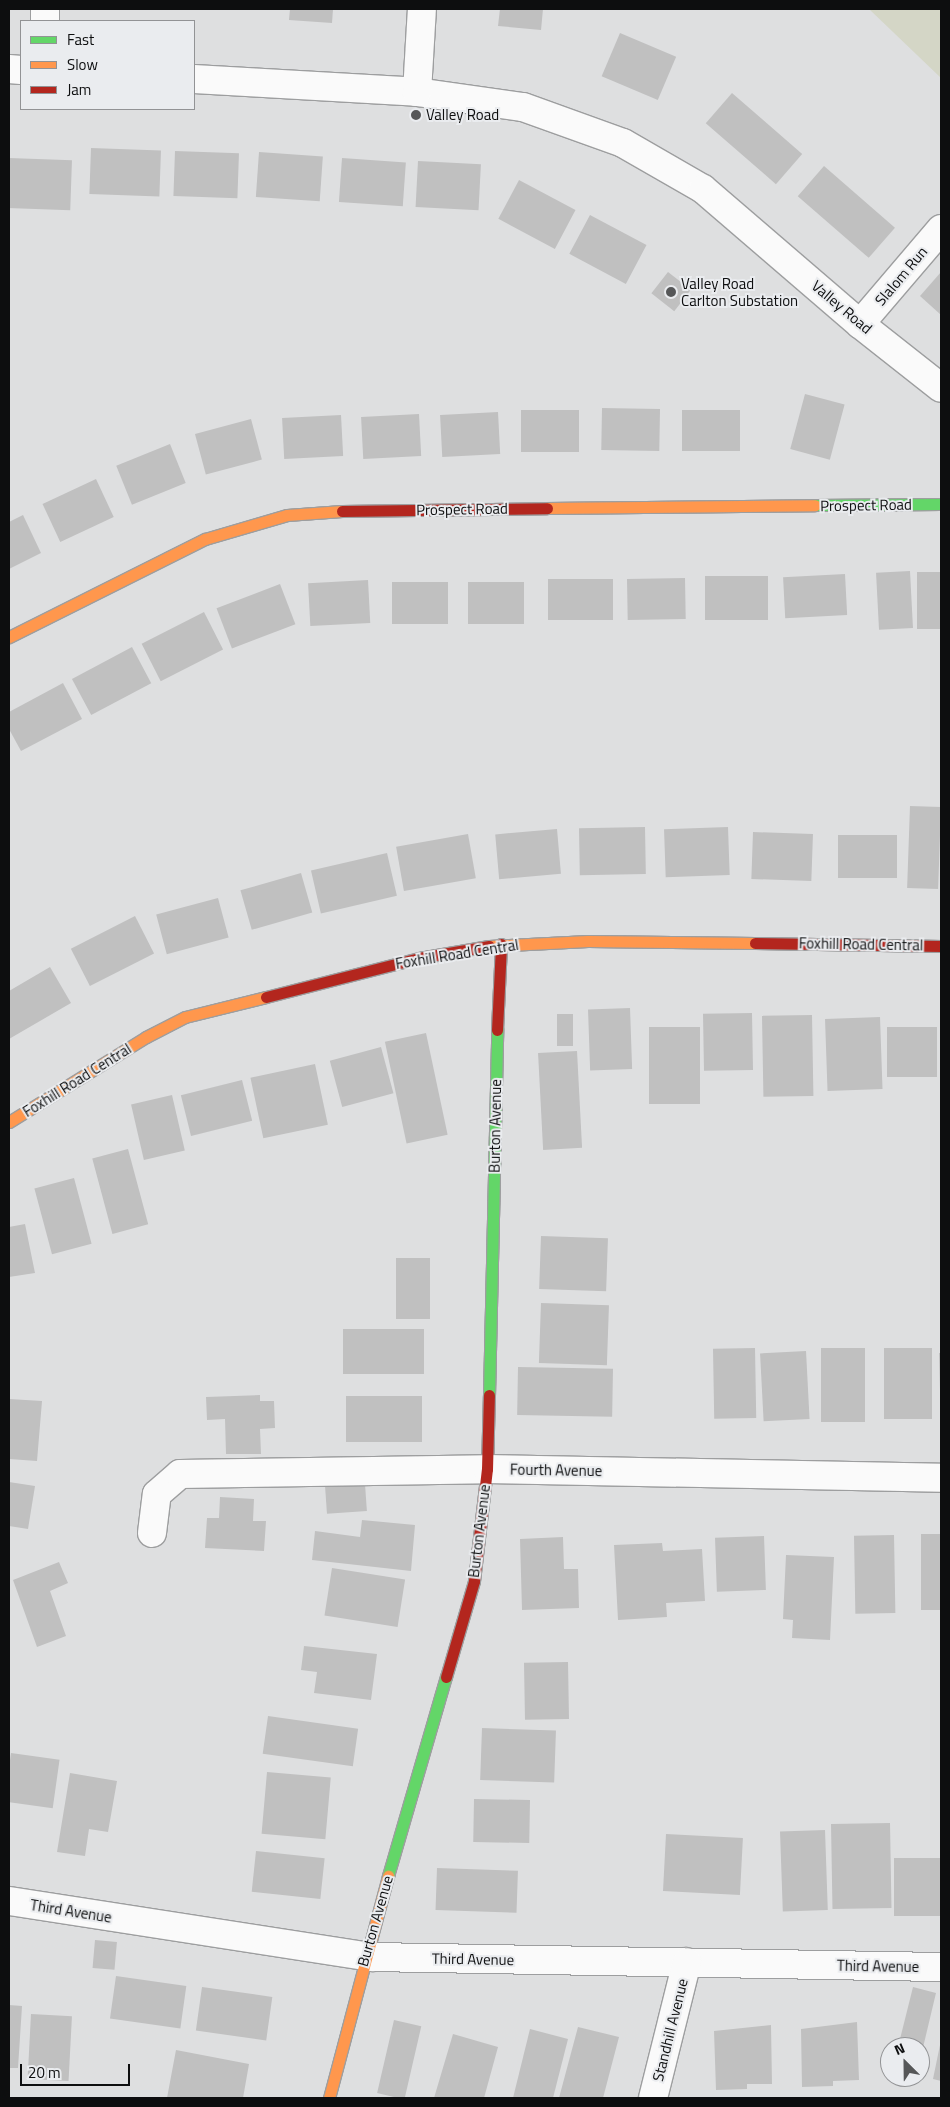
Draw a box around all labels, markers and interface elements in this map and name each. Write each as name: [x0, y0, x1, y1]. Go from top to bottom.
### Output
legend: [20, 20, 195, 110]
text: Fast: [67, 28, 94, 51]
text: Slow: [67, 53, 98, 76]
text: Jam: [67, 78, 91, 101]
place label: Valley Road: [426, 106, 499, 124]
marker: Valley Road: [410, 109, 422, 121]
street label: Slalom Run: [871, 243, 931, 309]
place label: Valley Road Carlton Substation: [681, 274, 798, 309]
street label: Valley Road: [808, 277, 876, 337]
marker: Valley Road Carlton Substation: [665, 286, 677, 298]
street label: Prospect Road: [820, 495, 912, 515]
street label: Prospect Road: [416, 499, 508, 519]
street label: Foxhill Road Central: [799, 934, 923, 954]
street label: Foxhill Road Central: [394, 935, 520, 973]
street label: Foxhill Road Central: [19, 1039, 135, 1121]
street label: Burton Avenue: [485, 1079, 505, 1173]
street label: Fourth Avenue: [510, 1460, 602, 1480]
street label: Burton Avenue: [464, 1483, 494, 1579]
street label: Burton Avenue: [353, 1873, 397, 1969]
street label: Third Avenue: [29, 1896, 113, 1926]
street label: Third Avenue: [432, 1949, 514, 1969]
street label: Third Avenue: [837, 1956, 919, 1976]
street label: Standhill Avenue: [649, 1977, 691, 2083]
north arrow: [880, 2037, 930, 2087]
text: N: [891, 2037, 908, 2060]
scale bar: [22, 2054, 132, 2086]
text: 20 m: [28, 2061, 61, 2084]

